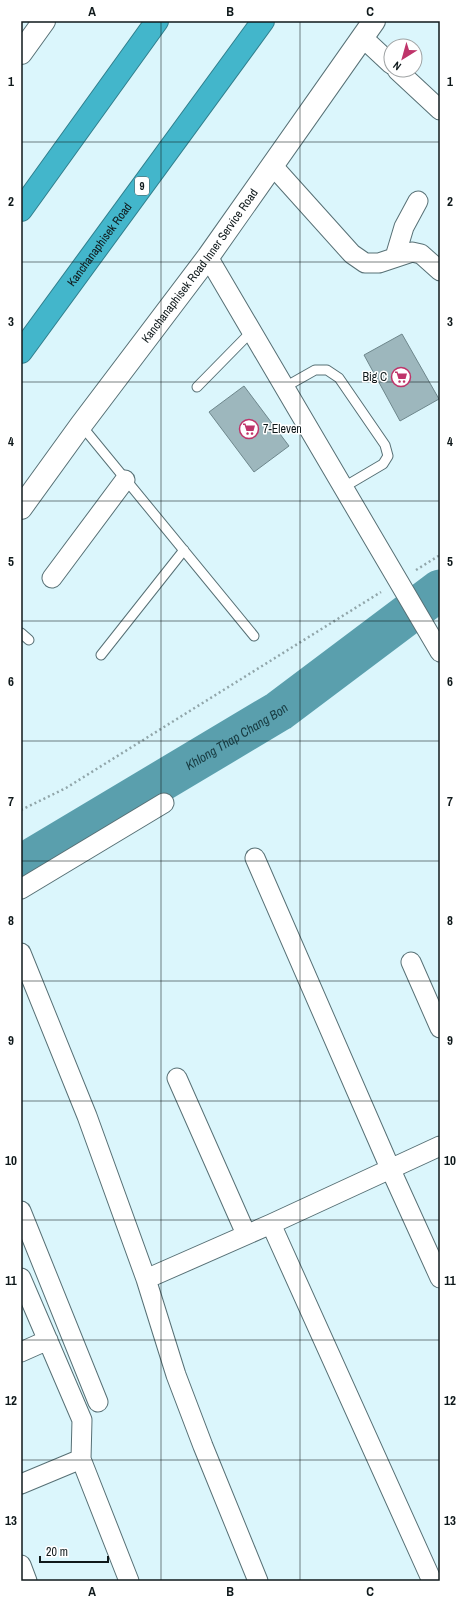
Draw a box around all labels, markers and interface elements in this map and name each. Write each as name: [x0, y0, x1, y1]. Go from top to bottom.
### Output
text: A: [88, 3, 96, 20]
text: B: [226, 3, 234, 20]
text: C: [366, 3, 374, 20]
north arrow: [383, 38, 423, 78]
text: N: [390, 58, 404, 74]
text: 1: [8, 73, 14, 90]
text: 1: [447, 73, 453, 90]
road number: 9: [135, 177, 149, 195]
street label: Kanchanaphisek Road Inner Service Road: [138, 186, 262, 346]
text: 2: [8, 193, 14, 210]
text: 2: [447, 193, 453, 210]
street label: Kanchanaphisek Road: [64, 200, 135, 290]
text: 3: [8, 313, 14, 330]
text: 3: [447, 313, 453, 330]
supermarket icon: Big C: [390, 366, 412, 388]
place label: Big C: [362, 369, 387, 385]
supermarket icon: 7-Eleven: [238, 418, 260, 440]
place label: 7-Eleven: [263, 421, 302, 437]
text: 4: [8, 433, 14, 450]
text: 4: [447, 433, 453, 450]
text: 5: [8, 553, 14, 570]
text: 5: [447, 553, 453, 570]
text: 6: [8, 673, 14, 690]
text: 6: [447, 673, 453, 690]
water label: Khlong Thap Chang Bon: [182, 699, 291, 774]
text: 7: [8, 793, 14, 810]
text: 7: [447, 793, 453, 810]
text: 8: [8, 912, 14, 929]
text: 8: [447, 912, 453, 929]
text: 9: [8, 1032, 14, 1049]
text: 9: [447, 1032, 453, 1049]
text: 10: [5, 1152, 17, 1169]
text: 10: [444, 1152, 456, 1169]
text: 11: [5, 1272, 17, 1289]
text: 11: [444, 1272, 456, 1289]
text: 12: [5, 1392, 17, 1409]
text: 12: [444, 1392, 456, 1409]
text: 13: [5, 1512, 17, 1529]
text: 13: [444, 1512, 456, 1529]
scale bar: [40, 1538, 108, 1564]
text: 20 m: [46, 1544, 68, 1560]
text: A: [88, 1583, 96, 1600]
text: B: [226, 1583, 234, 1600]
text: C: [366, 1583, 374, 1600]

